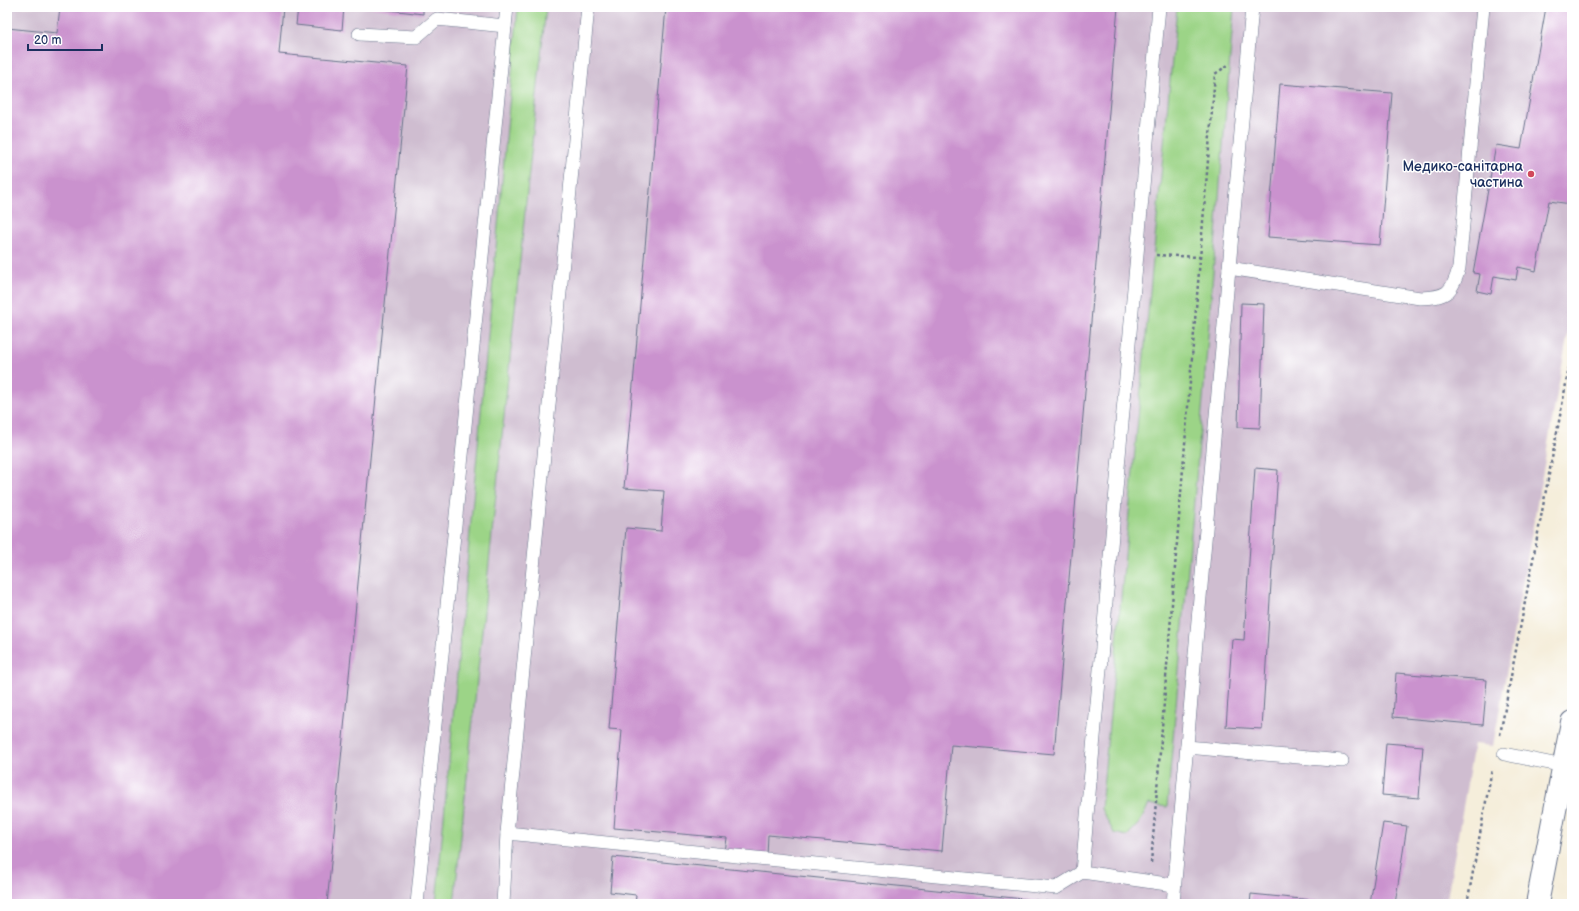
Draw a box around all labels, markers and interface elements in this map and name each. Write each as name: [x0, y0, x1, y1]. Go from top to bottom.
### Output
scale bar: [28, 26, 102, 52]
text: 20 m: [34, 33, 61, 48]
place label: Медико-санітарна частина: [1402, 158, 1524, 191]
marker: Медико-санітарна частина: [1526, 169, 1536, 179]

